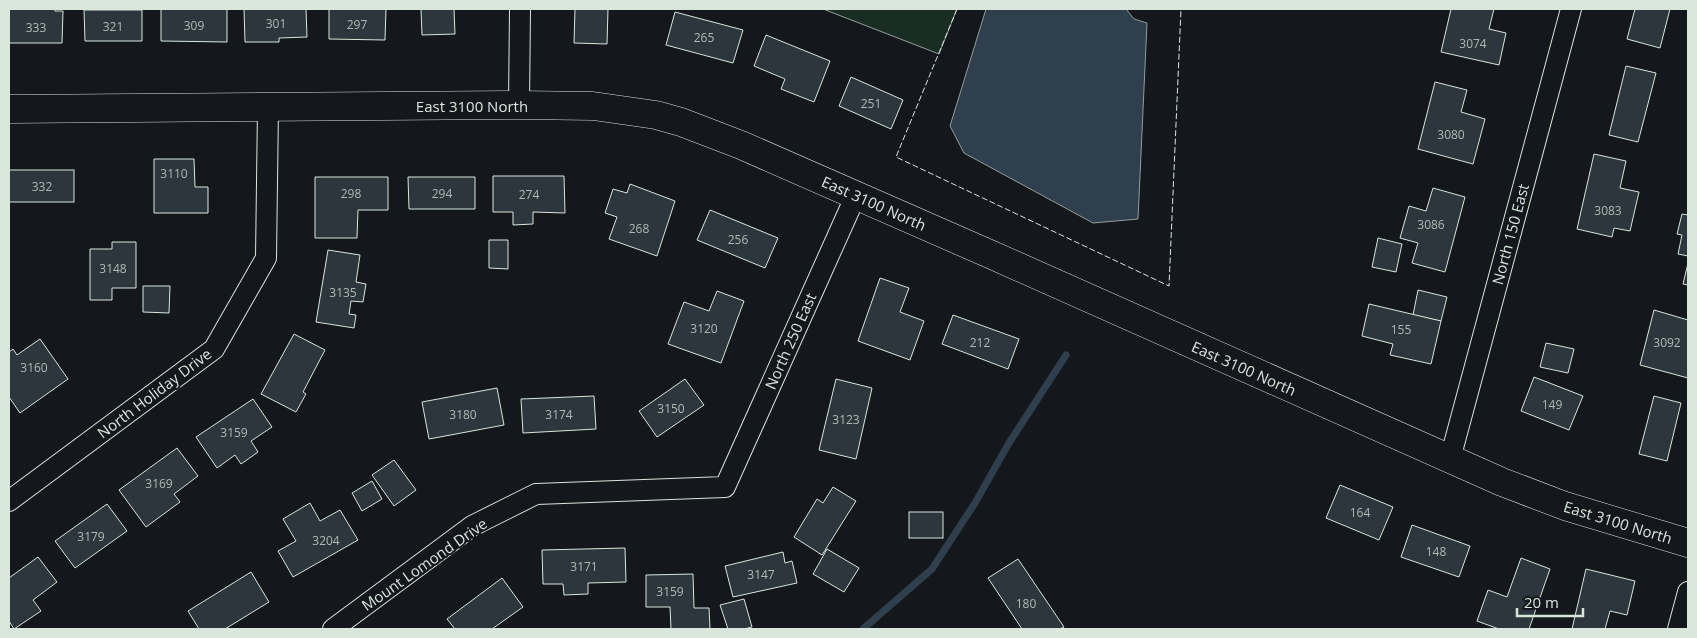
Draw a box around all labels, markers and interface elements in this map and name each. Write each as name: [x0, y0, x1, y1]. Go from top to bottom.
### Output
house number: 301: [266, 15, 286, 32]
house number: 297: [347, 16, 367, 33]
house number: 309: [184, 17, 204, 34]
house number: 321: [103, 18, 123, 35]
house number: 333: [26, 19, 46, 36]
house number: 265: [694, 29, 714, 46]
house number: 3074: [1459, 35, 1487, 52]
house number: 251: [861, 95, 881, 112]
street label: East 3100 North: [416, 96, 528, 116]
house number: 3080: [1437, 126, 1465, 143]
house number: 3110: [160, 165, 188, 182]
street label: East 3100 North: [819, 171, 929, 235]
house number: 332: [32, 178, 52, 195]
street label: North 150 East: [1487, 181, 1533, 287]
house number: 298: [341, 185, 361, 202]
house number: 294: [432, 185, 452, 202]
house number: 274: [519, 186, 539, 203]
house number: 3083: [1594, 202, 1622, 219]
house number: 3086: [1417, 216, 1445, 233]
house number: 268: [629, 220, 649, 237]
house number: 256: [728, 231, 748, 248]
house number: 3148: [99, 260, 127, 277]
house number: 3135: [329, 284, 357, 301]
street label: North 250 East: [760, 290, 820, 392]
house number: 3120: [690, 320, 718, 337]
house number: 155: [1391, 321, 1411, 338]
house number: 212: [970, 334, 990, 351]
house number: 3092: [1653, 334, 1681, 351]
street label: East 3100 North: [1189, 336, 1299, 400]
street label: North Holiday Drive: [93, 343, 215, 443]
house number: 3160: [20, 359, 48, 376]
house number: 149: [1542, 396, 1562, 413]
house number: 3150: [657, 400, 685, 417]
house number: 3180: [449, 406, 477, 423]
house number: 3174: [545, 406, 573, 423]
house number: 3123: [832, 411, 860, 428]
house number: 3159: [220, 424, 248, 441]
house number: 3169: [145, 475, 173, 492]
street label: East 3100 North: [1561, 496, 1675, 548]
house number: 164: [1350, 504, 1370, 521]
street label: Mount Lomond Drive: [357, 513, 491, 615]
house number: 3179: [77, 528, 105, 545]
house number: 3204: [312, 532, 340, 549]
house number: 148: [1426, 543, 1446, 560]
house number: 3171: [570, 558, 598, 575]
house number: 3147: [747, 566, 775, 583]
house number: 3159: [656, 583, 684, 600]
scale bar: [1517, 586, 1583, 618]
text: 20 m: [1524, 592, 1559, 612]
house number: 180: [1016, 595, 1036, 612]

